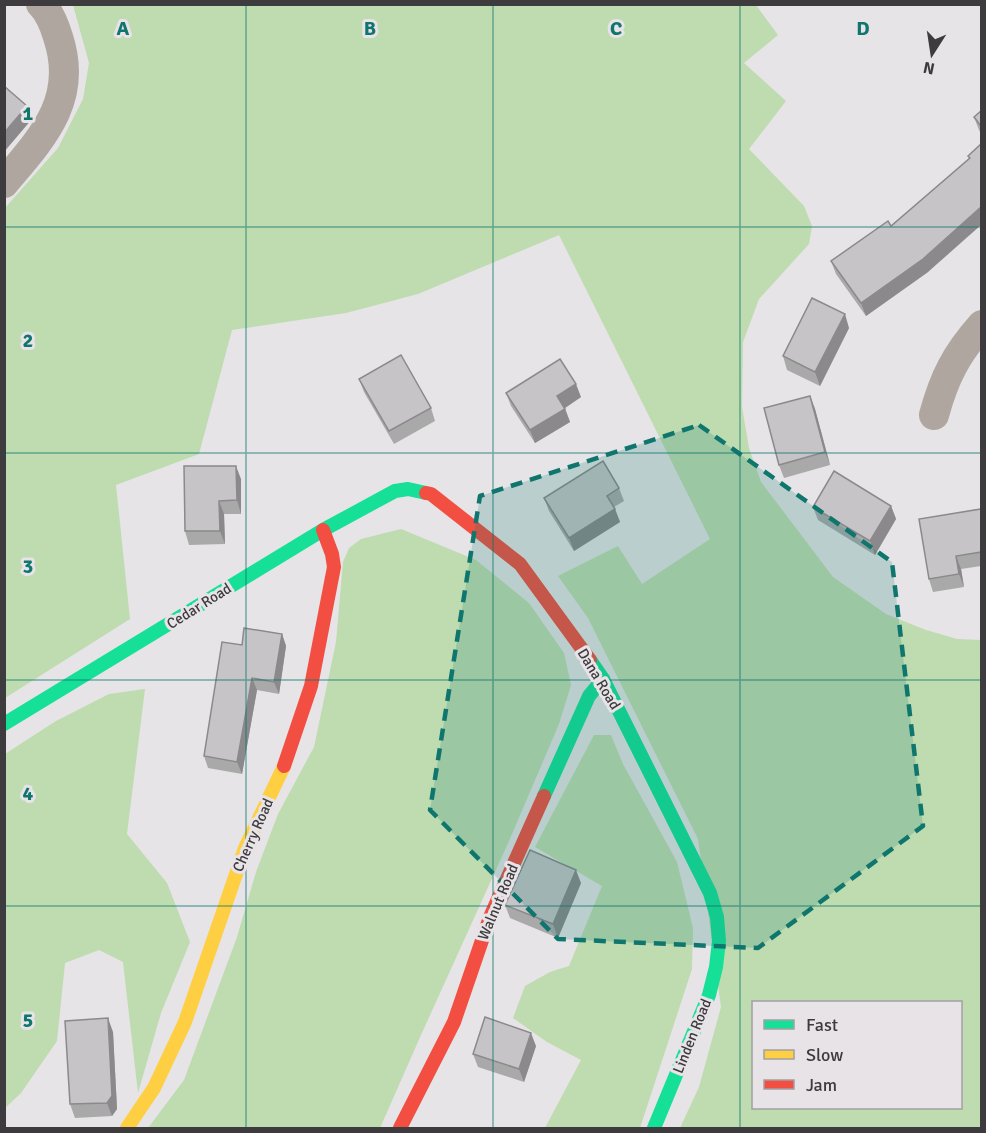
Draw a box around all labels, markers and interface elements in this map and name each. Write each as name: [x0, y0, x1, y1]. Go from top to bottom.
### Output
text: A: [117, 16, 130, 41]
text: B: [364, 16, 376, 41]
text: C: [610, 16, 622, 41]
text: D: [856, 16, 870, 41]
north arrow: [902, 24, 962, 84]
text: N: [922, 57, 937, 79]
text: 1: [23, 101, 34, 126]
text: 2: [23, 328, 33, 353]
text: 3: [23, 554, 33, 579]
street label: Cedar Road: [163, 579, 235, 633]
street label: Dana Road: [574, 645, 624, 713]
text: 4: [23, 781, 34, 806]
street label: Cherry Road: [229, 795, 277, 875]
street label: Walnut Road: [474, 861, 522, 943]
street label: Linden Road: [669, 996, 715, 1076]
legend: [752, 1001, 962, 1109]
text: 5: [23, 1008, 33, 1033]
text: Fast: [806, 1014, 838, 1036]
text: Slow: [806, 1044, 843, 1066]
text: Jam: [806, 1074, 837, 1096]

